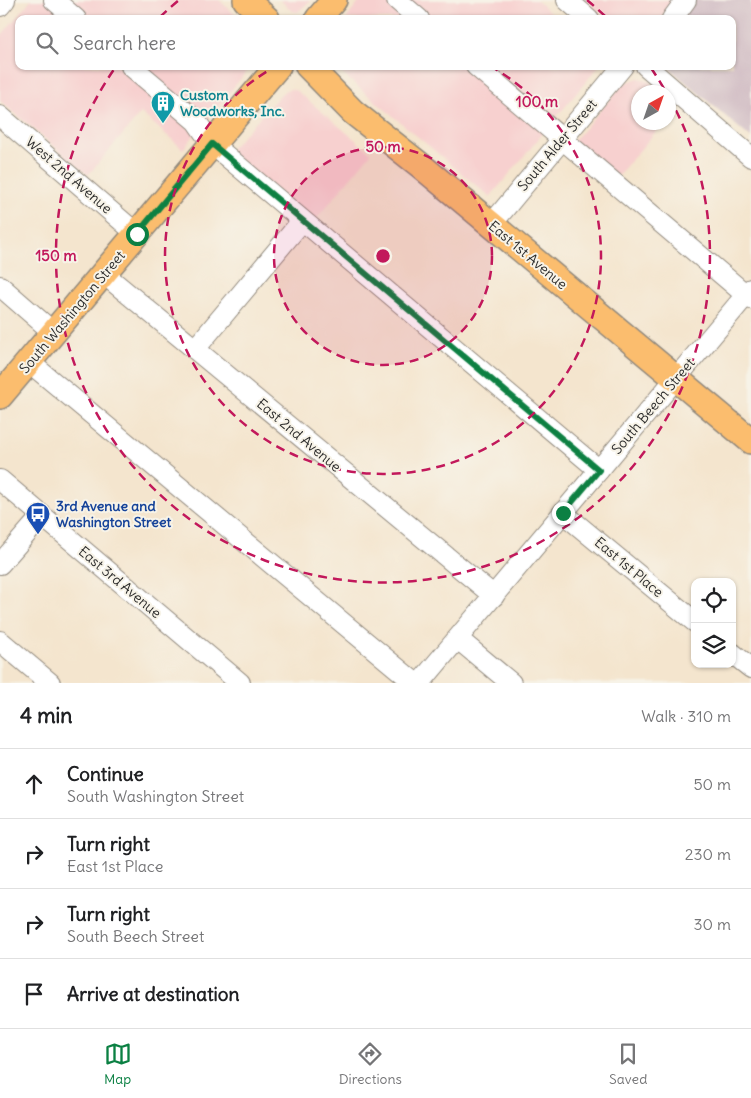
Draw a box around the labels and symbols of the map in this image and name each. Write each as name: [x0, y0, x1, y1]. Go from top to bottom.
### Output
north arrow: [631, 85, 676, 130]
place label: Custom Woodworks, Inc.: [180, 86, 285, 120]
building icon: Custom Woodworks, Inc.: [150, 90, 176, 124]
text: 100 m: [516, 92, 558, 111]
street label: South Alder Street: [513, 95, 601, 195]
street label: West 2nd Avenue: [22, 133, 116, 217]
text: 50 m: [365, 137, 401, 156]
street label: East 1st Avenue: [485, 217, 571, 293]
route start: [126, 223, 149, 246]
text: 150 m: [35, 246, 77, 265]
street label: South Washington Street: [15, 247, 129, 377]
centre of rings: [374, 247, 392, 265]
street label: South Beech Street: [607, 354, 699, 458]
street label: East 2nd Avenue: [253, 394, 345, 476]
place label: 3rd Avenue and Washington Street: [56, 497, 171, 531]
bus stop icon: 3rd Avenue and Washington Street: [25, 501, 51, 535]
route end: [552, 502, 575, 525]
street label: East 1st Place: [591, 533, 667, 601]
street label: East 3rd Avenue: [75, 542, 165, 622]

